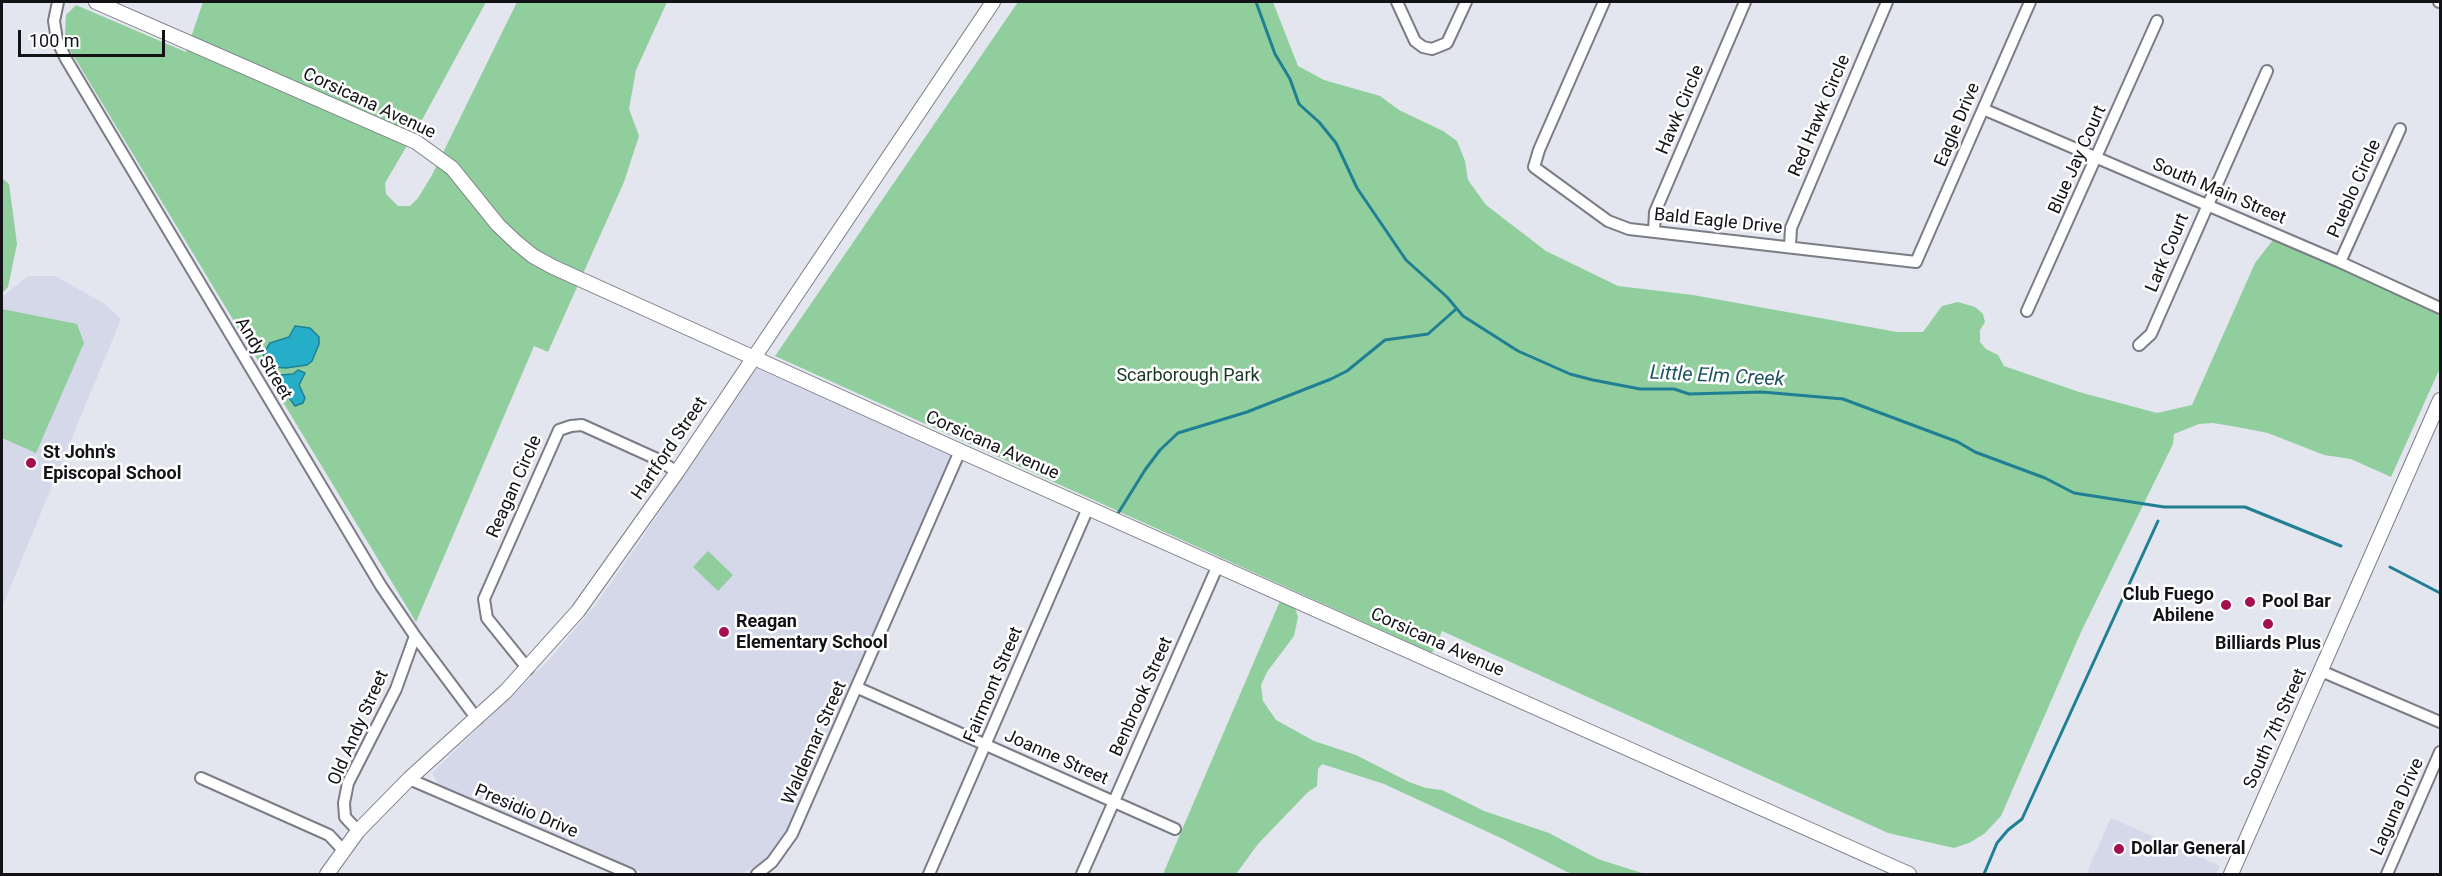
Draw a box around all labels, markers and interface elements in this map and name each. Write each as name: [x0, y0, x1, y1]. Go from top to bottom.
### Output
scale bar: [21, 18, 168, 56]
text: 100 m: [29, 30, 80, 51]
street label: Red Hawk Circle: [1785, 52, 1855, 180]
street label: Hawk Circle: [1652, 62, 1710, 158]
street label: Corsicana Avenue: [299, 64, 439, 144]
street label: Eagle Drive: [1931, 80, 1985, 170]
street label: Blue Jay Court: [2044, 102, 2112, 218]
street label: Pueblo Circle: [2324, 136, 2386, 242]
street label: South Main Street: [2149, 154, 2289, 230]
street label: Bald Eagle Drive: [1653, 205, 1783, 239]
street label: Lark Court: [2142, 210, 2194, 296]
street label: Andy Street: [230, 314, 296, 404]
water label: Little Elm Creek: [1649, 361, 1785, 393]
park label: Scarborough Park: [1116, 365, 1260, 387]
street label: Hartford Street: [628, 393, 712, 505]
street label: Corsicana Avenue: [922, 407, 1062, 485]
street label: Reagan Circle: [483, 432, 547, 542]
place label: St John's Episcopal School: [43, 442, 181, 484]
marker: St John's Episcopal School: [24, 456, 38, 470]
place label: Club Fuego Abilene: [2123, 584, 2214, 626]
place label: Pool Bar: [2262, 591, 2331, 613]
marker: Pool Bar: [2243, 595, 2257, 609]
marker: Club Fuego Abilene: [2219, 598, 2233, 612]
street label: Corsicana Avenue: [1367, 604, 1507, 682]
place label: Reagan Elementary School: [736, 611, 888, 654]
marker: Billiards Plus: [2261, 617, 2275, 631]
street label: Fairmont Street: [960, 624, 1028, 746]
marker: Reagan Elementary School: [717, 625, 731, 639]
place label: Billiards Plus: [2215, 633, 2321, 655]
street label: Benbrook Street: [1106, 634, 1178, 760]
street label: South 7th Street: [2240, 666, 2312, 792]
street label: Old Andy Street: [324, 667, 394, 789]
street label: Waldemar Street: [778, 678, 852, 808]
street label: Joanne Street: [1001, 725, 1111, 791]
street label: Laguna Drive: [2367, 755, 2429, 859]
street label: Presidio Drive: [471, 781, 581, 843]
place label: Dollar General: [2131, 838, 2246, 860]
marker: Dollar General: [2112, 842, 2126, 856]

